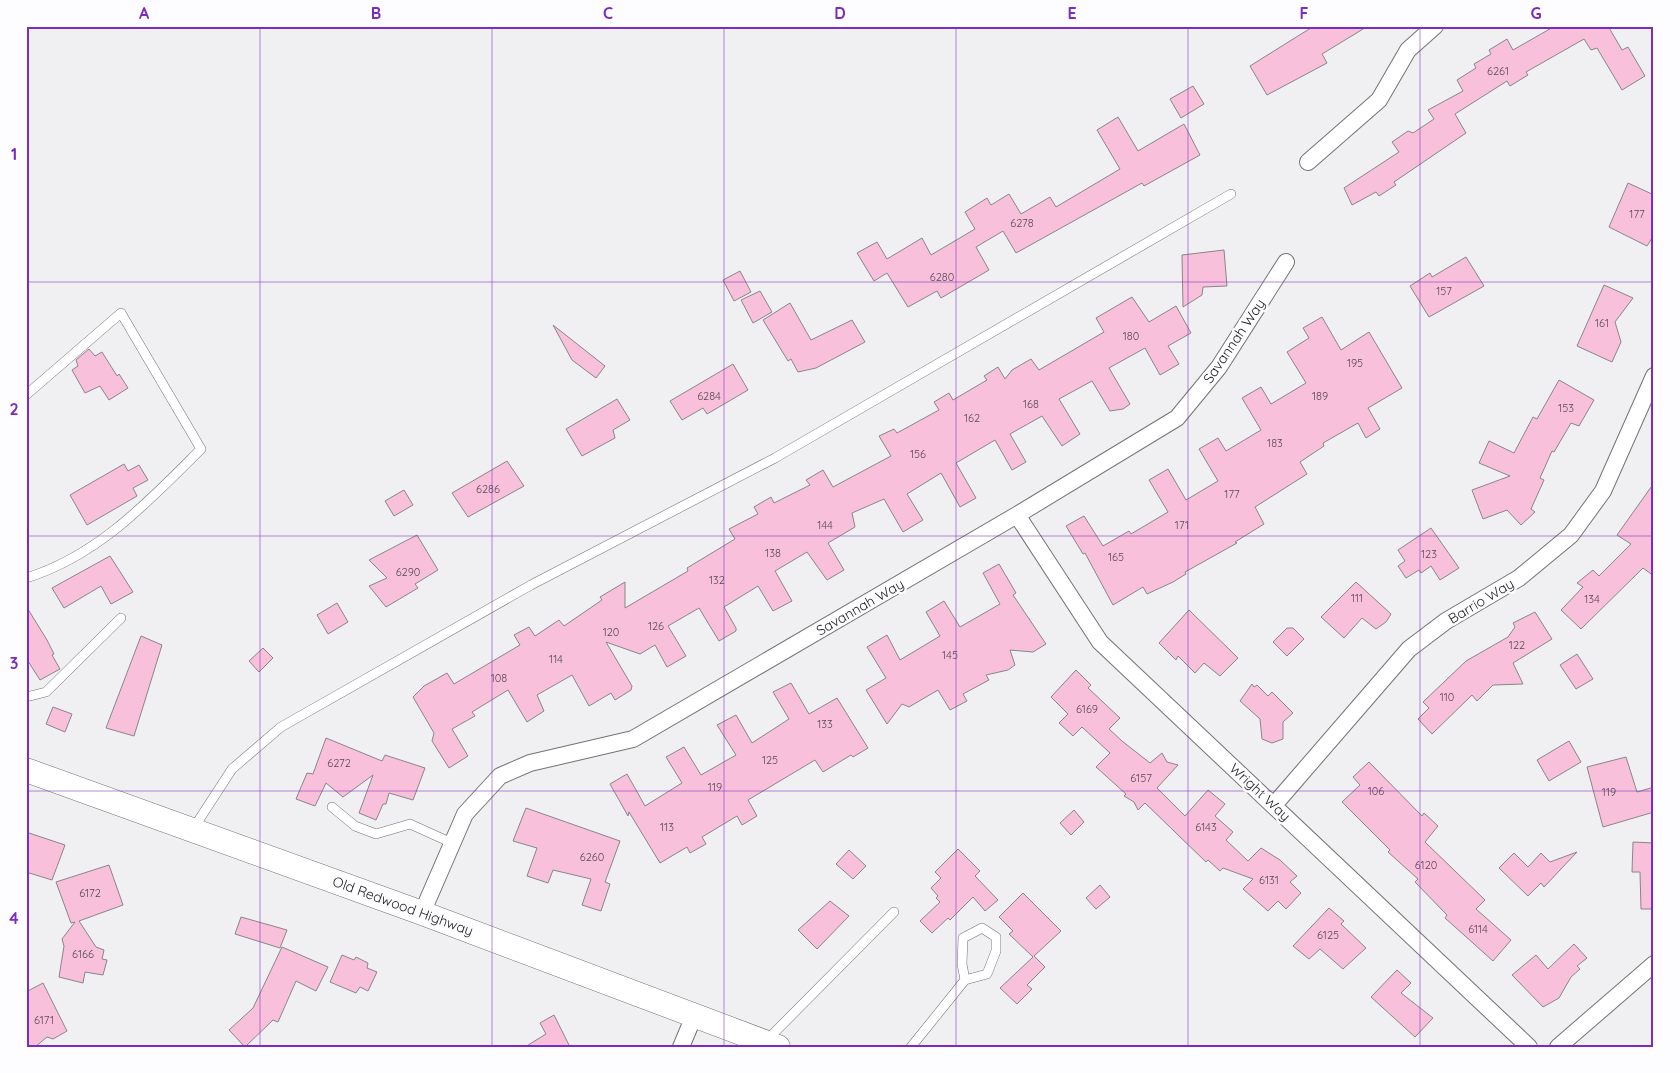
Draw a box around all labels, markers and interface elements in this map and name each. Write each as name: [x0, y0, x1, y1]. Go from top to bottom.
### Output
text: A: [139, 3, 150, 23]
text: B: [371, 3, 381, 23]
text: C: [603, 3, 613, 23]
text: D: [834, 3, 846, 23]
text: E: [1067, 3, 1077, 23]
text: F: [1300, 3, 1309, 23]
text: G: [1530, 3, 1542, 23]
house number: 6261: [1487, 64, 1509, 78]
text: 1: [11, 144, 17, 164]
house number: 177: [1629, 207, 1645, 221]
house number: 6278: [1010, 216, 1034, 230]
house number: 6280: [930, 270, 954, 284]
house number: 157: [1436, 284, 1452, 298]
street label: Savannah Way: [1199, 295, 1269, 387]
house number: 161: [1595, 316, 1609, 330]
house number: 180: [1123, 329, 1139, 343]
house number: 195: [1347, 356, 1363, 370]
house number: 6284: [697, 389, 721, 403]
house number: 189: [1312, 389, 1328, 403]
house number: 168: [1023, 397, 1039, 411]
text: 2: [9, 399, 19, 419]
house number: 153: [1558, 401, 1574, 415]
house number: 162: [964, 411, 980, 425]
house number: 183: [1267, 436, 1283, 450]
house number: 156: [910, 447, 926, 461]
house number: 6286: [476, 482, 500, 496]
house number: 177: [1224, 487, 1240, 501]
house number: 144: [817, 518, 833, 532]
house number: 171: [1175, 518, 1189, 532]
house number: 138: [765, 546, 781, 560]
house number: 123: [1421, 547, 1437, 561]
house number: 165: [1108, 550, 1124, 564]
house number: 6290: [396, 565, 420, 579]
house number: 132: [709, 573, 725, 587]
street label: Barrio Way: [1445, 574, 1517, 628]
street label: Savannah Way: [813, 575, 907, 639]
house number: 111: [1351, 591, 1363, 605]
house number: 134: [1584, 592, 1600, 606]
house number: 126: [648, 619, 664, 633]
house number: 120: [603, 625, 619, 639]
house number: 122: [1509, 638, 1525, 652]
house number: 145: [942, 648, 958, 662]
house number: 114: [549, 652, 563, 666]
text: 3: [10, 653, 18, 673]
house number: 108: [491, 671, 507, 685]
house number: 110: [1440, 690, 1454, 704]
house number: 6169: [1076, 702, 1098, 716]
house number: 133: [817, 717, 833, 731]
house number: 125: [762, 753, 778, 767]
house number: 6272: [327, 756, 351, 770]
street label: Wright Way: [1226, 759, 1294, 825]
house number: 6157: [1130, 771, 1152, 785]
house number: 119: [708, 780, 722, 794]
house number: 106: [1368, 784, 1384, 798]
house number: 119: [1602, 785, 1616, 799]
house number: 113: [660, 820, 674, 834]
house number: 6143: [1195, 820, 1217, 834]
house number: 6260: [580, 850, 604, 864]
house number: 6120: [1415, 858, 1437, 872]
street label: Old Redwood Highway: [330, 872, 476, 940]
house number: 6131: [1259, 873, 1279, 887]
house number: 6172: [79, 886, 101, 900]
text: 4: [9, 908, 19, 928]
house number: 6114: [1468, 922, 1488, 936]
house number: 6125: [1317, 928, 1339, 942]
house number: 6166: [72, 947, 94, 961]
house number: 6171: [34, 1013, 54, 1027]

